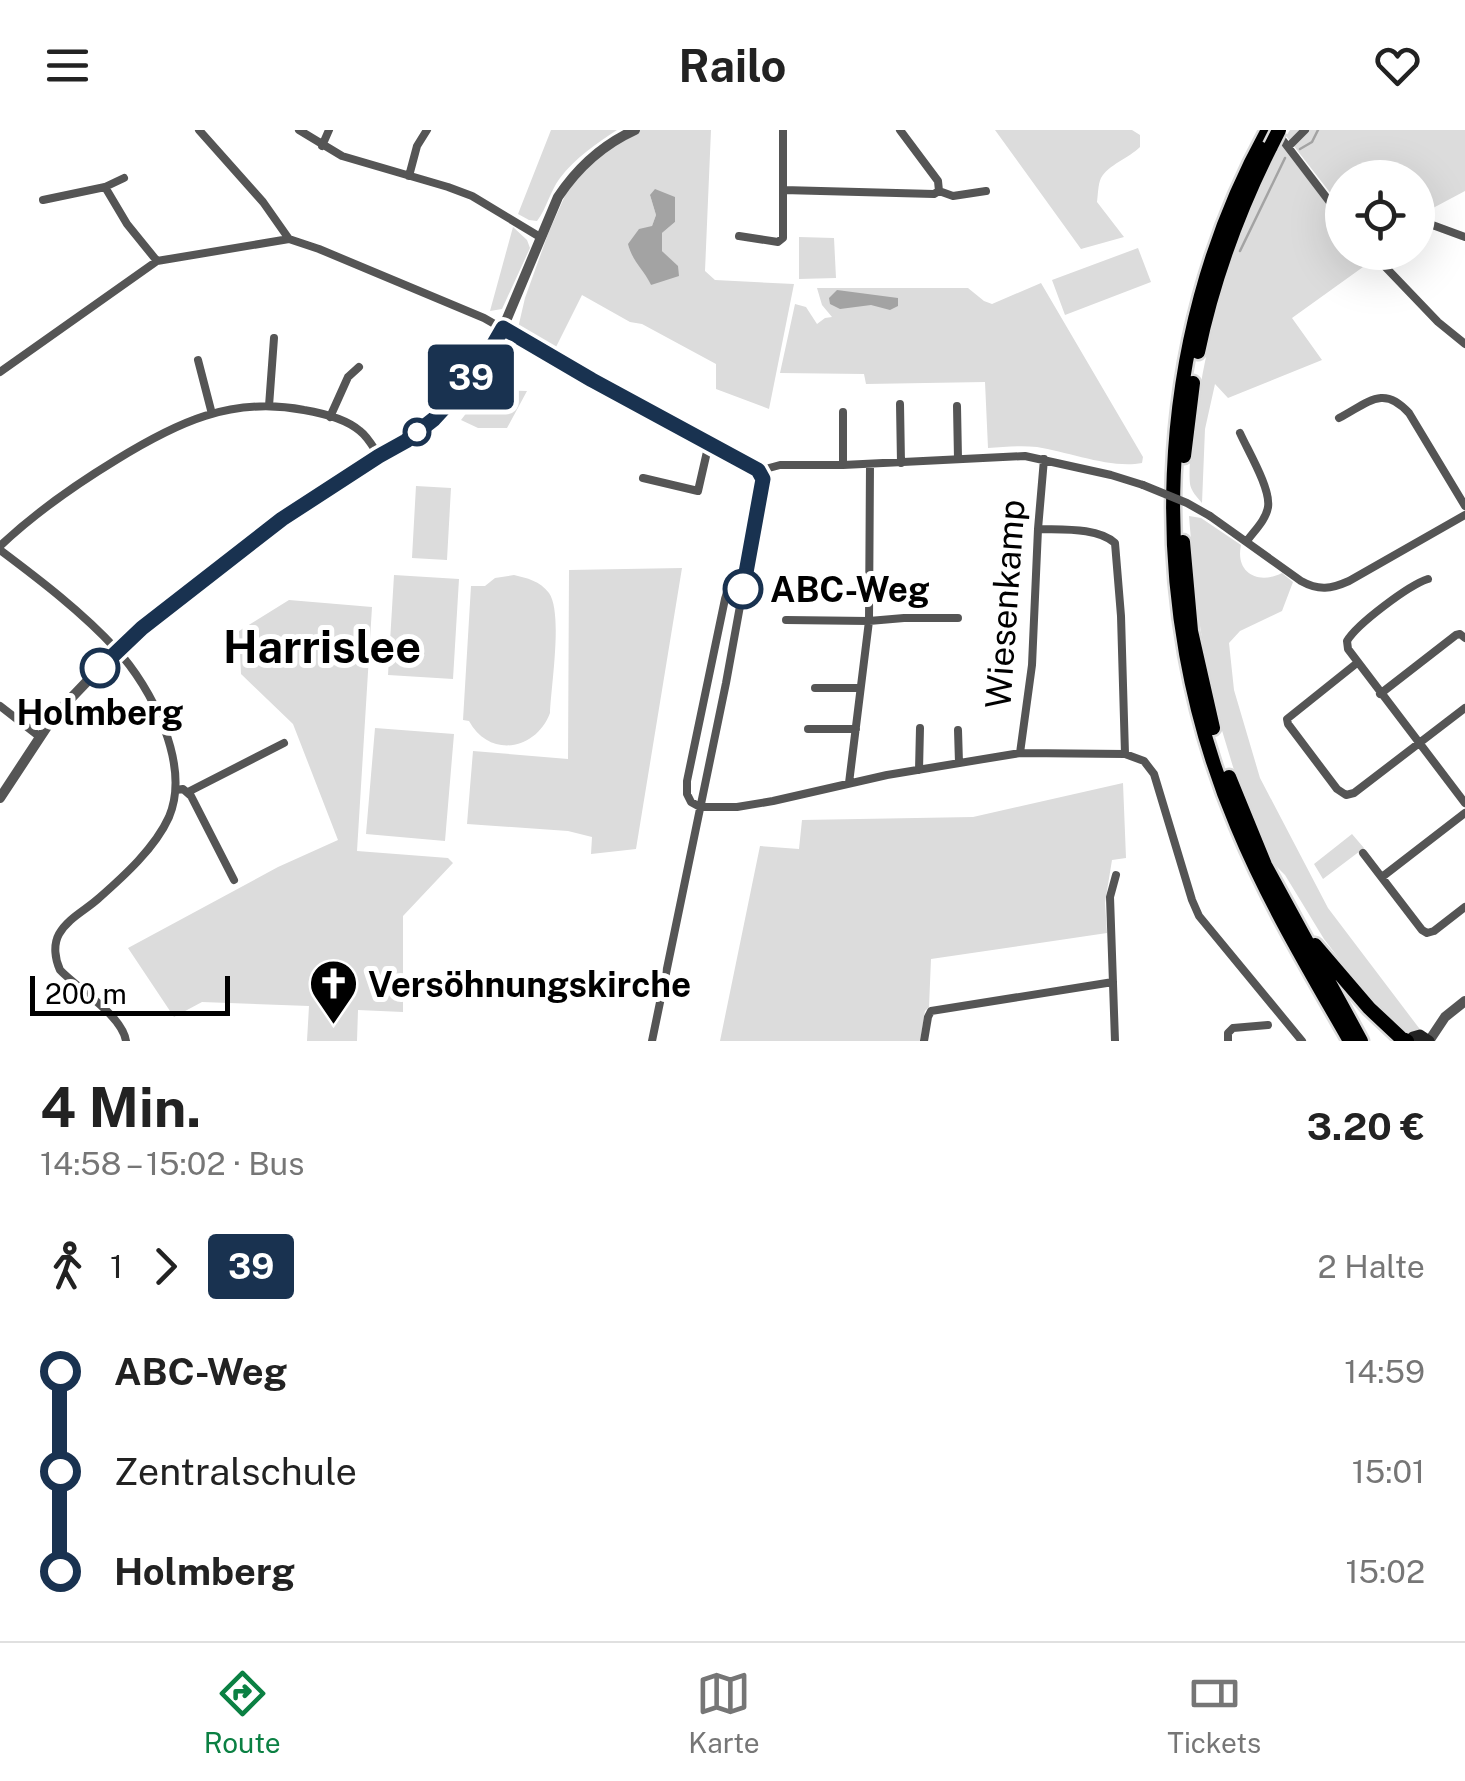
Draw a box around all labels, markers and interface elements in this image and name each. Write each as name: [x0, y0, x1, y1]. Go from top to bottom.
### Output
icon: menu: [40, 38, 95, 93]
icon: heart: [1370, 38, 1425, 93]
text: Railo: [679, 39, 786, 92]
map controls: [1325, 160, 1435, 270]
button: locate: [1325, 160, 1435, 270]
line badge: 39: [426, 344, 516, 410]
text: 39: [448, 357, 494, 398]
unlabelled marker: [404, 419, 430, 445]
street label: Wiesenkamp: [977, 498, 1033, 710]
place label: ABC-Weg: [770, 569, 930, 610]
marker: ABC-Weg: [724, 570, 762, 608]
district label: Harrislee: [223, 620, 421, 673]
marker: Holmberg: [81, 649, 119, 687]
place label: Holmberg: [17, 692, 183, 733]
church icon: Versöhnungskirche: [307, 958, 359, 1026]
place label: Versöhnungskirche: [368, 964, 691, 1005]
scale bar: [30, 971, 230, 1016]
text: 200 m: [45, 977, 127, 1010]
text: 4 Min.: [40, 1075, 201, 1139]
text: 3.20 €: [1307, 1104, 1425, 1149]
text: 14:58 – 15:02 · Bus: [40, 1145, 304, 1182]
icon: walk: [40, 1239, 95, 1294]
icon: forward: [138, 1239, 193, 1294]
text: 39: [228, 1246, 274, 1287]
text: 1: [110, 1248, 123, 1285]
text: 2 Halte: [1317, 1248, 1425, 1285]
text: ABC-Weg: [114, 1349, 287, 1394]
text: 14:59: [1344, 1353, 1425, 1390]
text: Zentralschule: [114, 1449, 357, 1494]
text: 15:01: [1352, 1453, 1425, 1490]
text: Holmberg: [114, 1549, 295, 1594]
text: 15:02: [1346, 1553, 1425, 1590]
tab: Route: [204, 1666, 281, 1759]
tab: Karte: [688, 1666, 760, 1759]
tab: Tickets: [1167, 1666, 1261, 1759]

